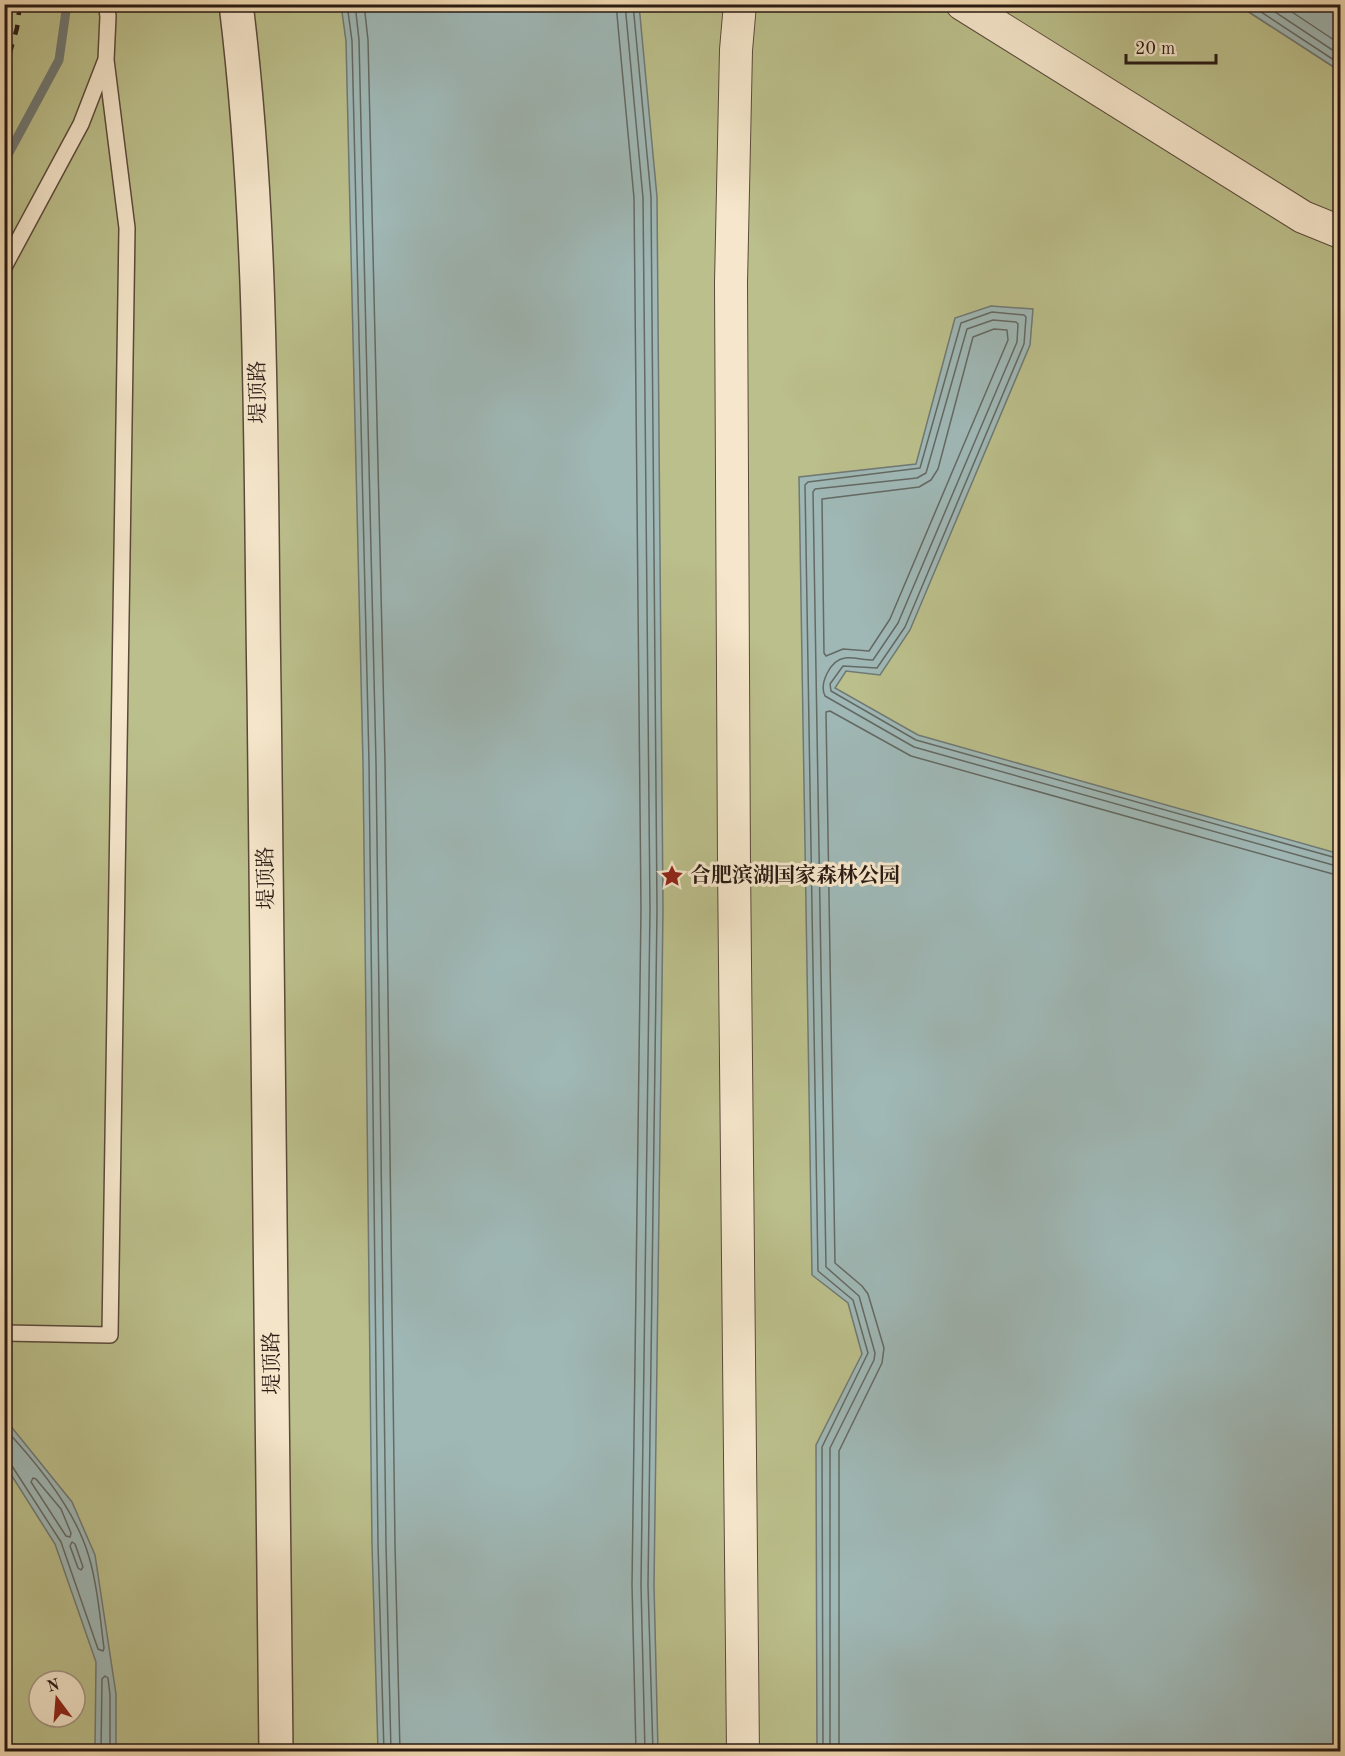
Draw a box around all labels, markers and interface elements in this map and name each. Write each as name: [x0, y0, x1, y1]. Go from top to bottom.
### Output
scale bar: [1126, 27, 1216, 65]
text: 20 m: [1135, 40, 1175, 58]
street label: 堤顶路: [246, 360, 270, 424]
street label: 堤顶路: [254, 846, 278, 910]
place icon: 合肥滨湖国家森林公园: [659, 863, 685, 889]
place label: 合肥滨湖国家森林公园: [690, 863, 900, 887]
street label: 堤顶路: [260, 1331, 284, 1395]
north arrow: [27, 1669, 87, 1729]
text: N: [45, 1677, 62, 1696]

